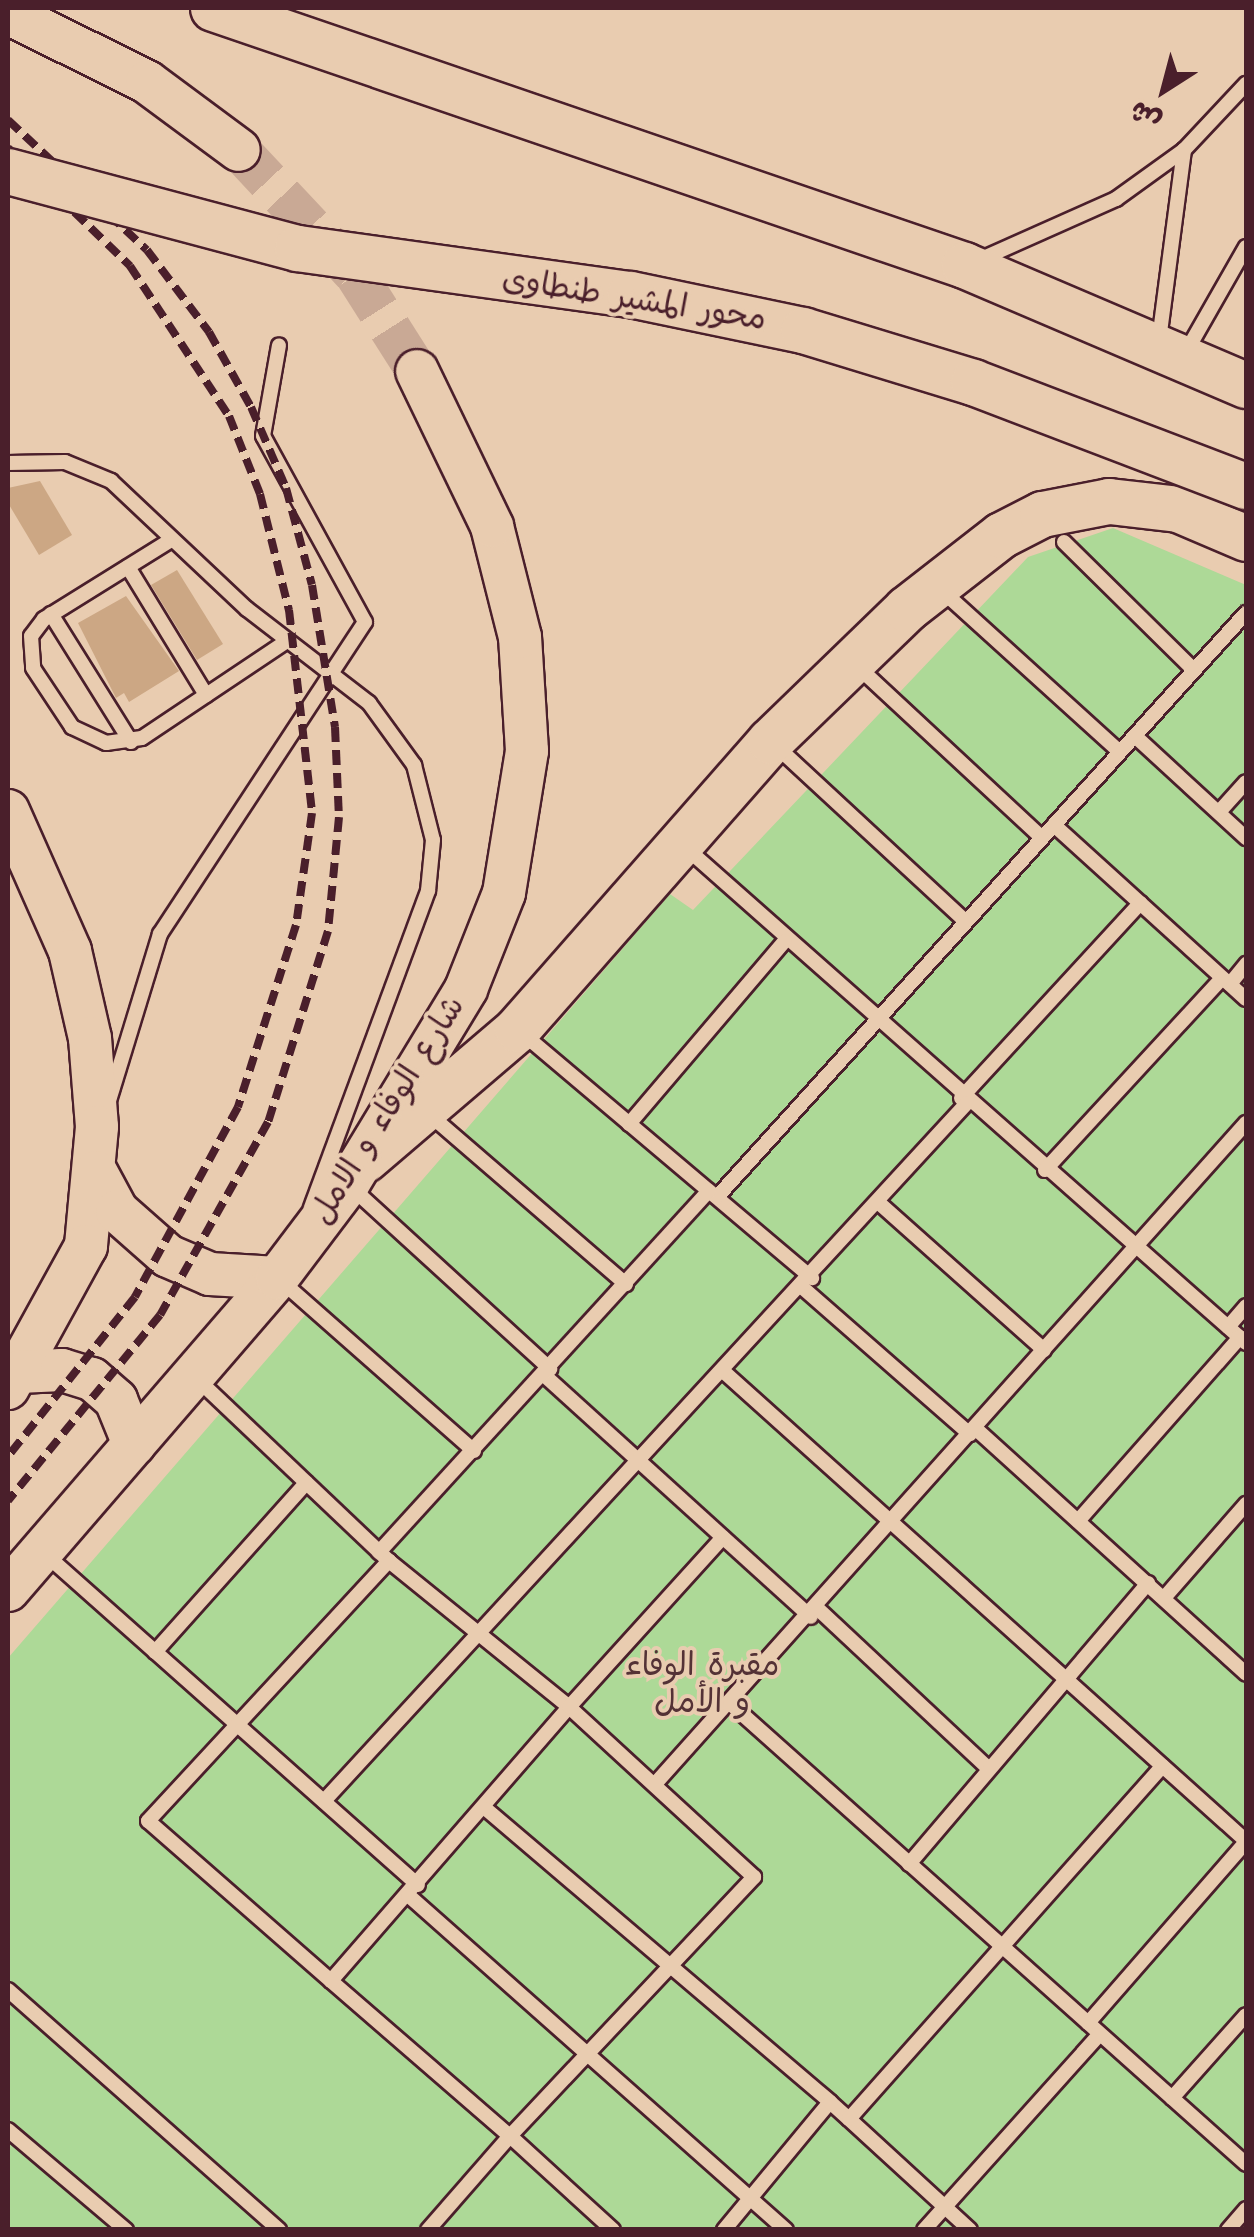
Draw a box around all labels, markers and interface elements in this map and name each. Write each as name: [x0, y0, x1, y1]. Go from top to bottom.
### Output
north arrow: [1114, 40, 1214, 140]
text: ش: [1120, 87, 1172, 142]
street label: محور المشير طنطاوى: [499, 261, 769, 341]
street label: شارع الوفاء و الامل: [303, 990, 475, 1232]
park label: مقبرة الوفاء و الأمل: [625, 1649, 779, 1724]

